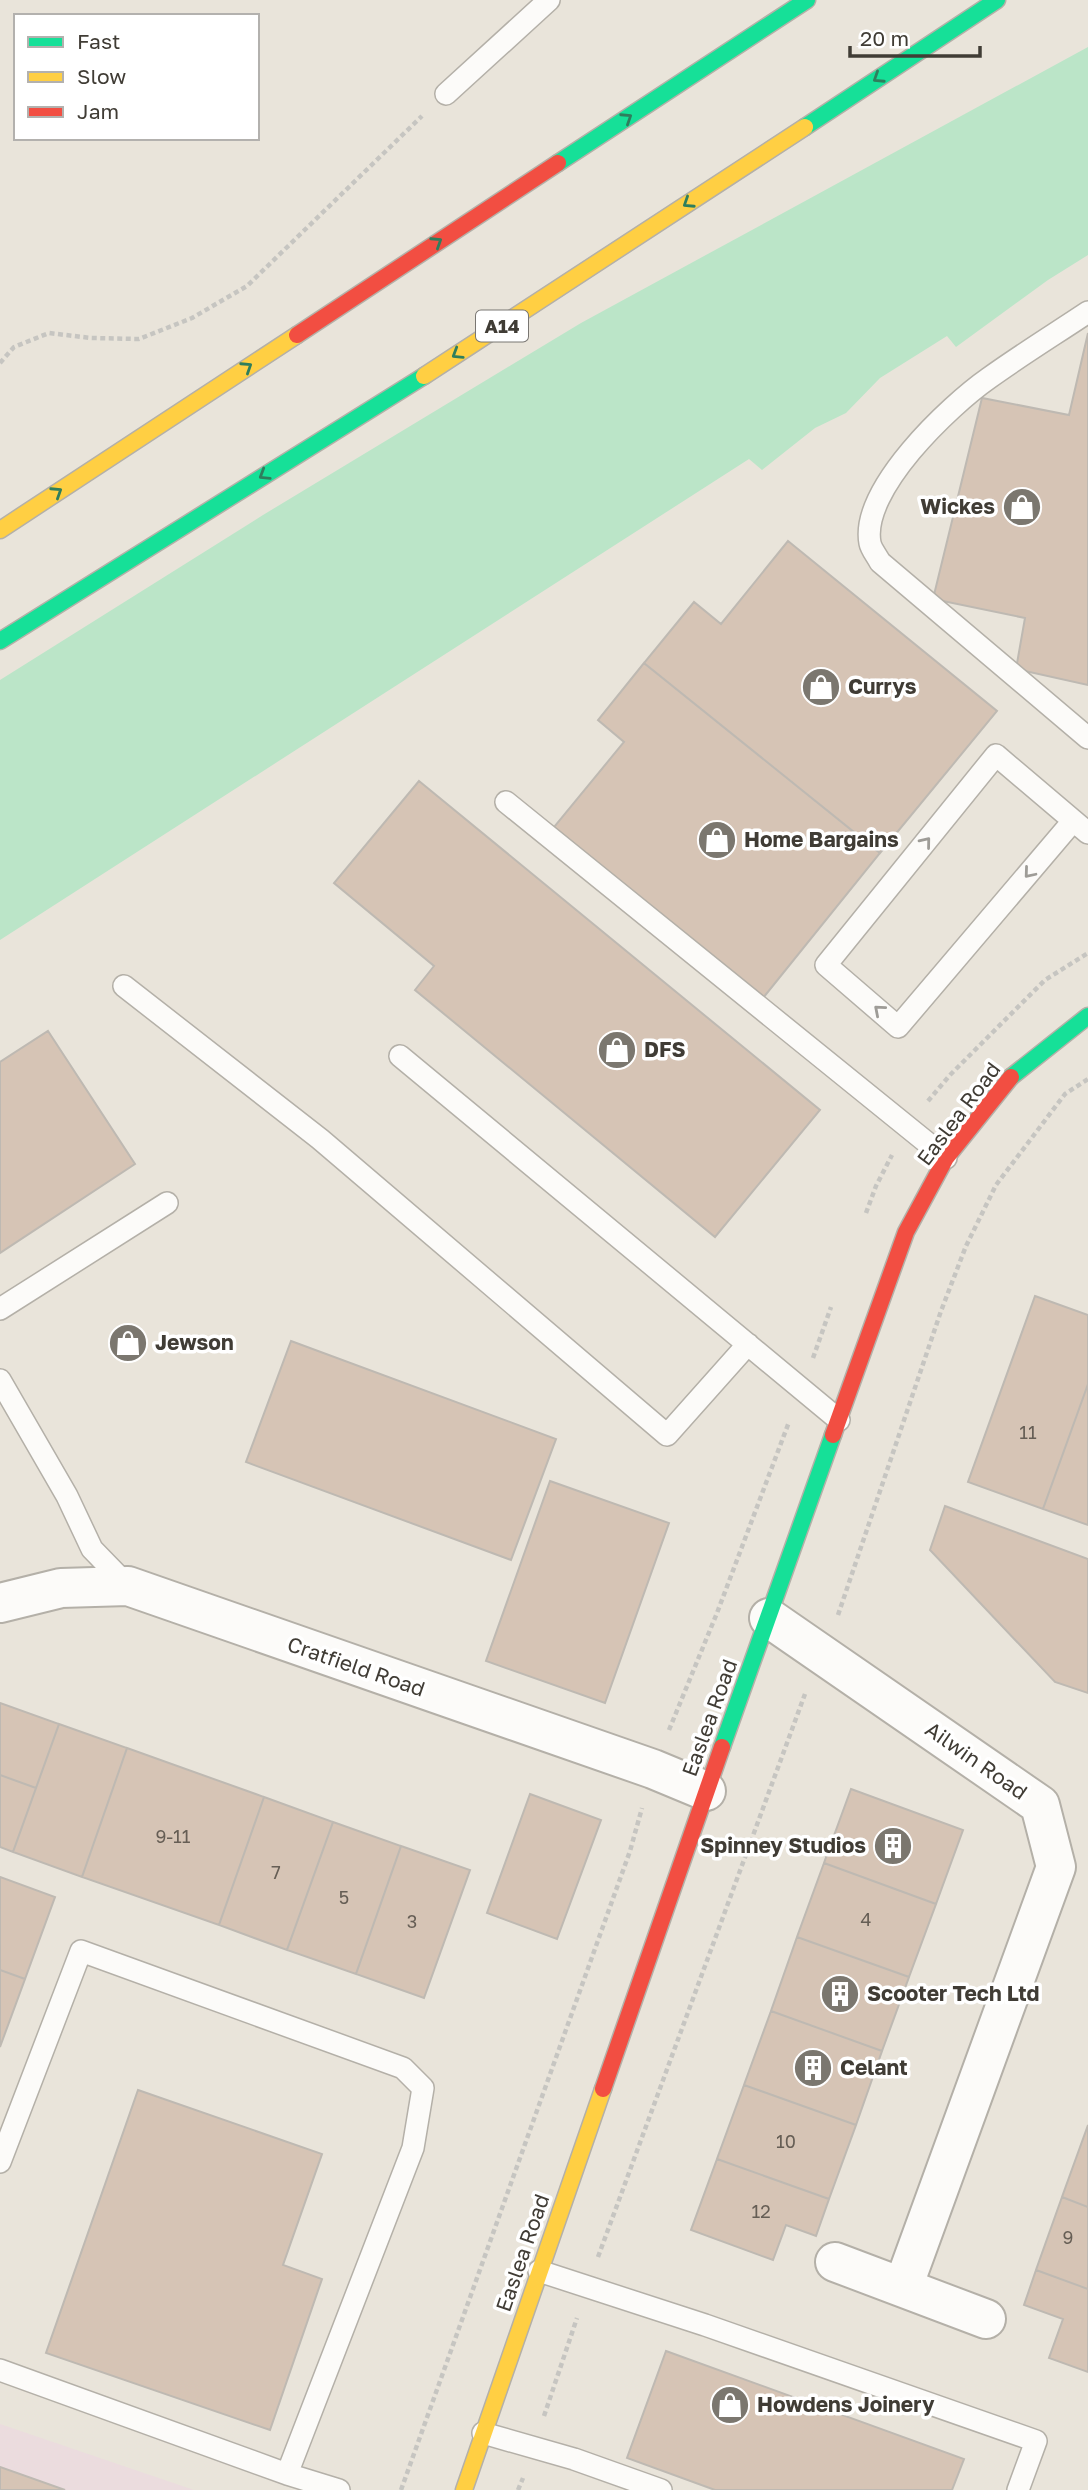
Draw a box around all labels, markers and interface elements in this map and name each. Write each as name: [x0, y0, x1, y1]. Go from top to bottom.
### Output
legend: [14, 14, 259, 140]
scale bar: [850, 14, 979, 58]
text: 20 m: [860, 25, 909, 51]
text: Fast: [77, 28, 120, 54]
text: Slow: [77, 63, 126, 89]
one-way arrow: [873, 70, 886, 83]
text: Jam: [77, 98, 119, 124]
one-way arrow: [620, 113, 633, 126]
one-way arrow: [683, 195, 696, 207]
one-way arrow: [429, 238, 442, 251]
road number: A14: [476, 310, 528, 342]
one-way arrow: [452, 346, 465, 359]
one-way arrow: [239, 363, 252, 376]
one-way arrow: [259, 467, 272, 480]
shop icon: Wickes: [1001, 486, 1043, 528]
one-way arrow: [49, 488, 62, 501]
place label: Wickes: [920, 493, 995, 519]
shop icon: Currys: [800, 666, 842, 708]
place label: Currys: [848, 673, 917, 699]
shop icon: Home Bargains: [696, 819, 738, 861]
place label: Home Bargains: [744, 826, 899, 852]
one-way arrow: [918, 837, 930, 850]
one-way arrow: [1025, 864, 1037, 877]
one-way arrow: [874, 1006, 887, 1018]
shop icon: DFS: [596, 1029, 638, 1071]
place label: DFS: [644, 1036, 686, 1062]
street label: Easlea Road: [911, 1057, 1006, 1170]
shop icon: Jewson: [107, 1322, 149, 1364]
place label: Jewson: [155, 1329, 234, 1355]
house number: 11: [1019, 1421, 1037, 1443]
street label: Cratfield Road: [284, 1630, 429, 1702]
street label: Easlea Road: [676, 1655, 742, 1780]
street label: Ailwin Road: [921, 1716, 1033, 1805]
house number: 9-11: [155, 1825, 191, 1847]
building icon: Spinney Studios: [872, 1825, 914, 1867]
place label: Spinney Studios: [700, 1832, 866, 1858]
house number: 7: [271, 1861, 281, 1883]
house number: 5: [339, 1886, 349, 1908]
house number: 4: [861, 1908, 872, 1930]
house number: 3: [407, 1910, 417, 1932]
building icon: Scooter Tech Ltd: [819, 1973, 861, 2015]
place label: Scooter Tech Ltd: [867, 1980, 1040, 2006]
building icon: Celant: [792, 2047, 834, 2089]
place label: Celant: [840, 2054, 908, 2080]
house number: 10: [776, 2130, 796, 2152]
street label: Easlea Road: [490, 2190, 554, 2315]
house number: 12: [751, 2200, 771, 2222]
house number: 9: [1063, 2226, 1073, 2248]
shop icon: Howdens Joinery: [709, 2384, 751, 2426]
place label: Howdens Joinery: [757, 2391, 935, 2417]

